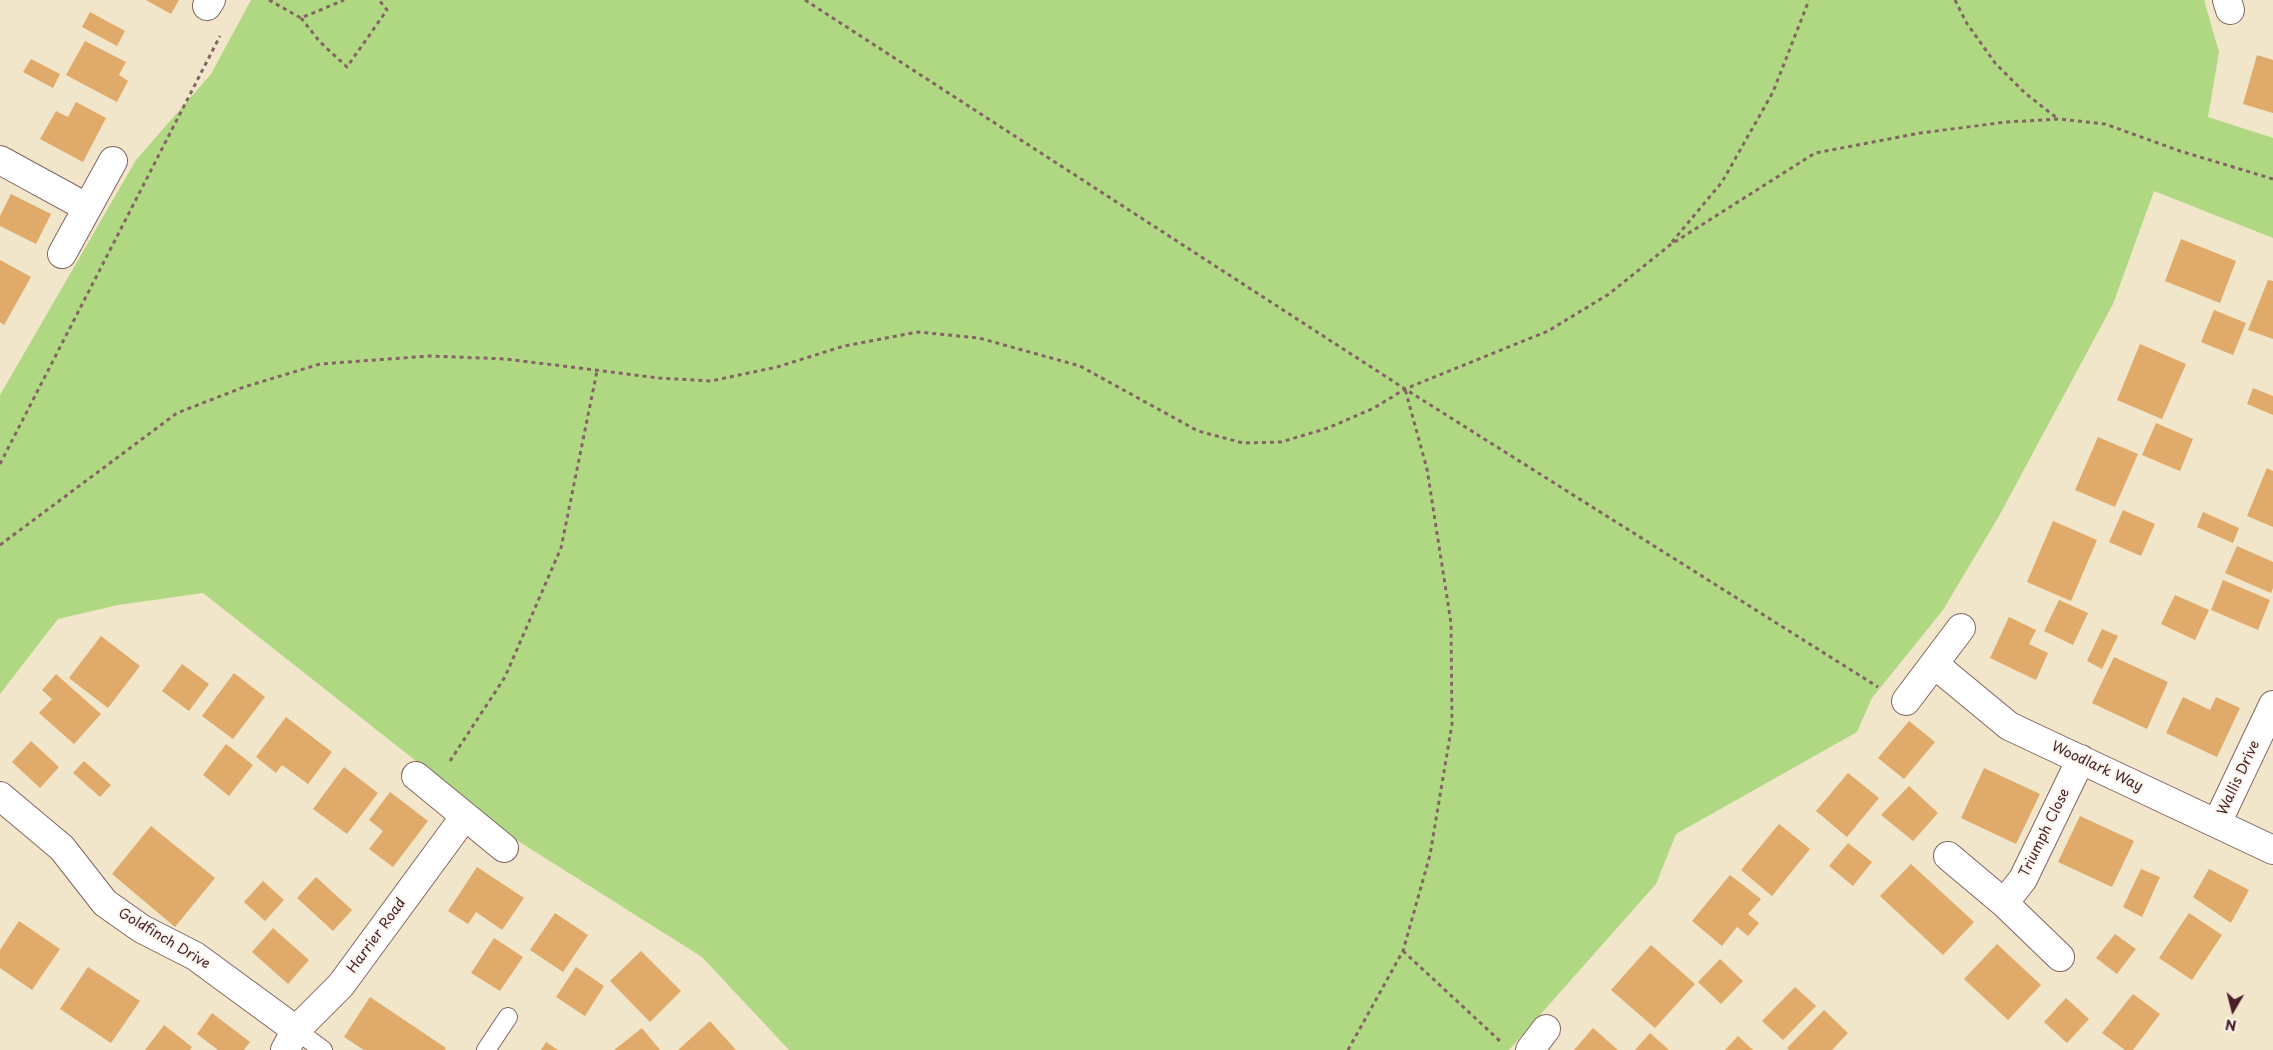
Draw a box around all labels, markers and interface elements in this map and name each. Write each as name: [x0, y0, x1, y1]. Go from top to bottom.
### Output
street label: Woodlark Way: [2049, 738, 2145, 796]
street label: Wallis Drive: [2214, 738, 2264, 818]
street label: Triumph Close: [2016, 786, 2074, 880]
street label: Harrier Road: [344, 895, 410, 977]
street label: Goldfinch Drive: [115, 905, 213, 973]
north arrow: [2208, 985, 2258, 1035]
text: N: [2224, 1014, 2238, 1037]

